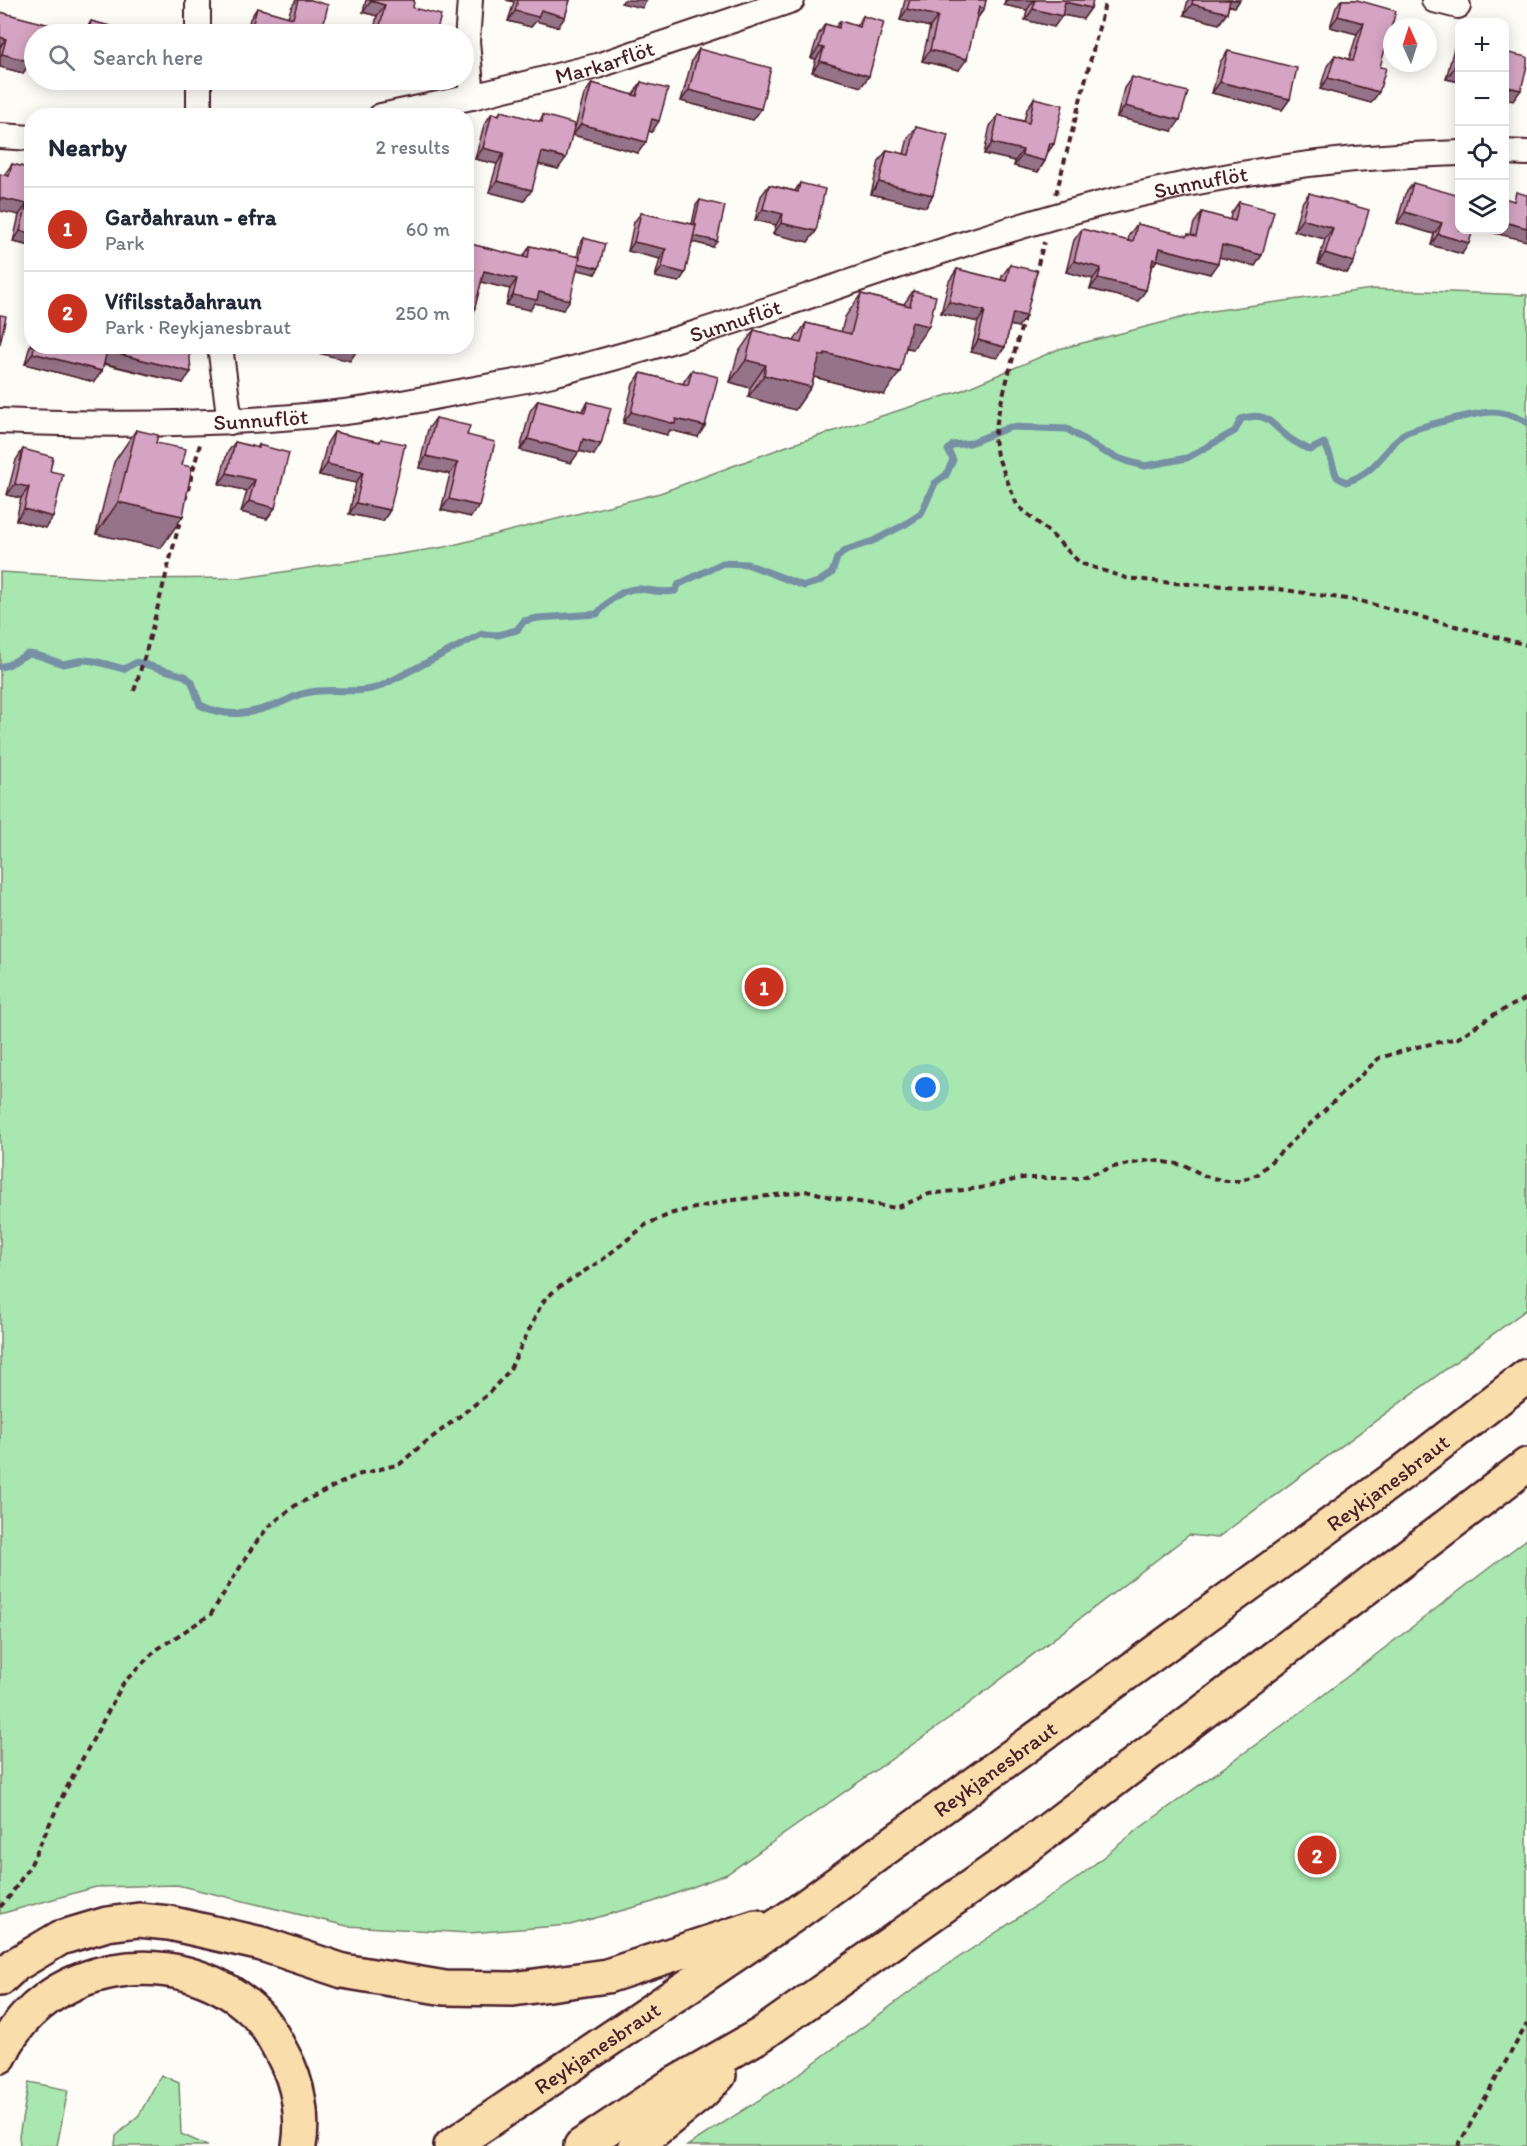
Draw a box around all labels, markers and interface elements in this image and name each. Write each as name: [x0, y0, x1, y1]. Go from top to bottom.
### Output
north arrow: [1383, 18, 1437, 72]
map controls: [1455, 18, 1509, 234]
button: +: [1455, 18, 1509, 72]
search box: [24, 24, 474, 90]
street label: Markarflöt: [552, 35, 658, 90]
icon: search: [45, 41, 78, 74]
text: Search here: [93, 44, 203, 71]
button: −: [1455, 72, 1509, 126]
button: locate: [1455, 126, 1509, 180]
text: Nearby: [48, 131, 127, 163]
text: 2 results: [376, 135, 450, 159]
street label: Sunnuflöt: [1151, 160, 1249, 205]
button: layers: [1455, 180, 1509, 234]
text: Garðahraun - efra: [105, 204, 276, 231]
text: 1: [63, 217, 72, 241]
text: 60 m: [406, 217, 450, 241]
text: Park: [105, 231, 144, 255]
text: Vífilsstaðahraun: [105, 288, 262, 315]
street label: Sunnuflöt: [686, 293, 785, 348]
text: 2: [62, 301, 73, 325]
text: 250 m: [395, 301, 450, 325]
text: Park · Reykjanesbraut: [105, 315, 291, 339]
street label: Sunnuflöt: [213, 403, 309, 436]
pin: 1: [744, 964, 783, 1010]
your location: [911, 1073, 940, 1102]
street label: Reykjanesbraut: [1321, 1428, 1455, 1537]
street label: Reykjanesbraut: [928, 1715, 1062, 1823]
pin: 2: [1298, 1832, 1336, 1878]
street label: Reykjanesbraut: [529, 1996, 665, 2100]

